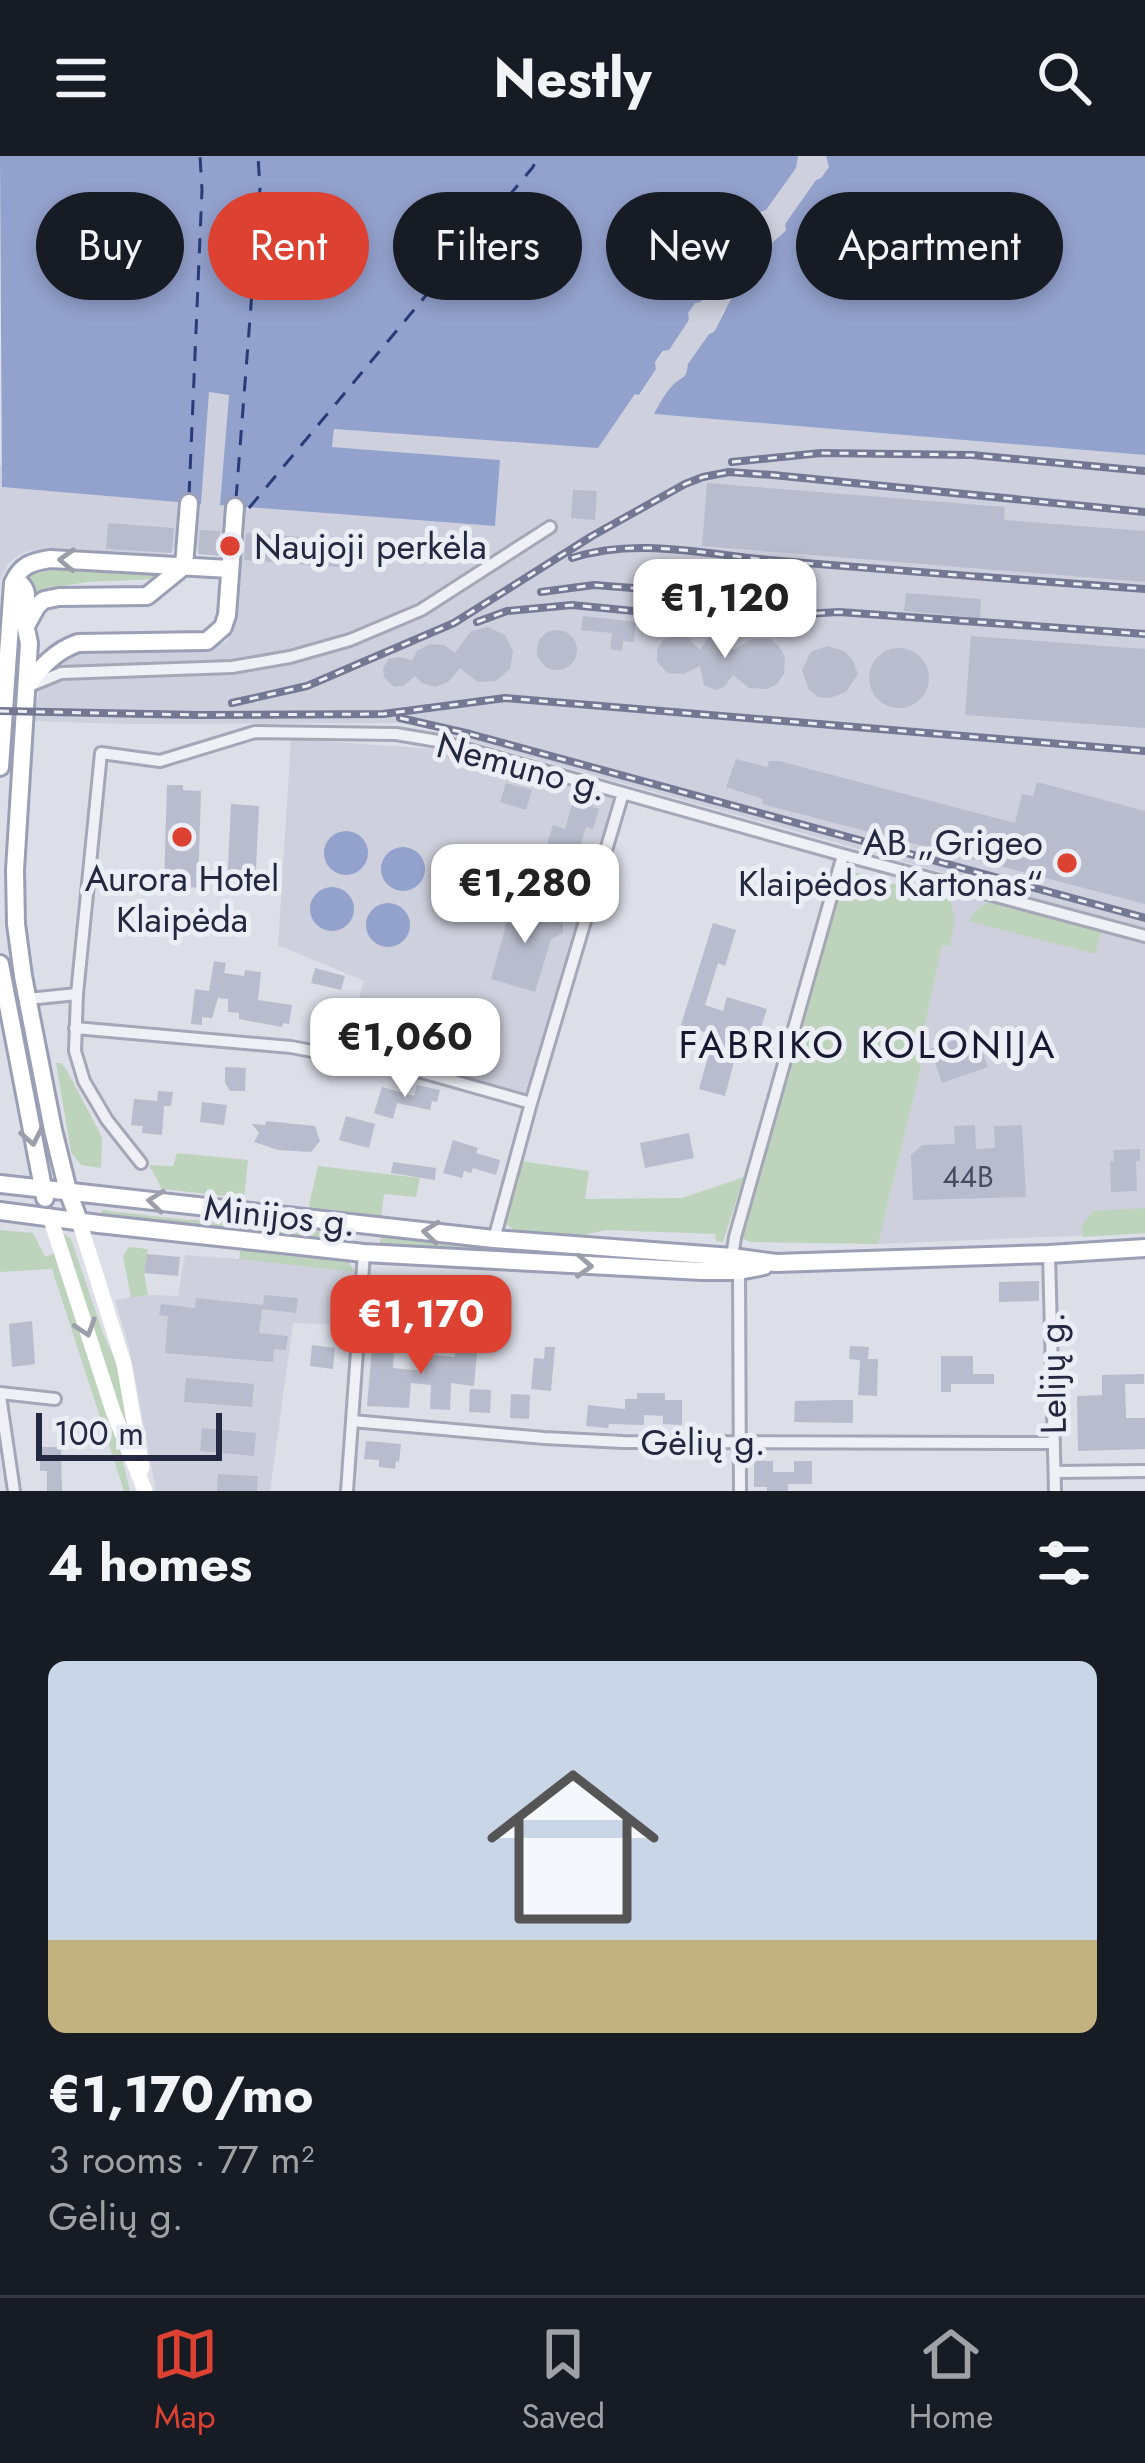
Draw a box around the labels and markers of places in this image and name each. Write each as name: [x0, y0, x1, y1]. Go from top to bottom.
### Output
place label: Naujoji perkėla: [254, 520, 487, 572]
marker: Naujoji perkėla: [217, 533, 243, 559]
pin: €1,120: [627, 559, 823, 661]
place label: AB „Grigeo Klaipėdos Kartonas“: [738, 816, 1043, 909]
marker: Aurora Hotel Klaipėda: [169, 824, 195, 850]
pin: €1,280: [427, 844, 623, 946]
marker: AB „Grigeo Klaipėdos Kartonas“: [1054, 850, 1080, 876]
place label: Aurora Hotel Klaipėda: [85, 852, 279, 945]
pin: €1,060: [307, 998, 503, 1100]
pin: €1,170: [323, 1275, 519, 1377]

